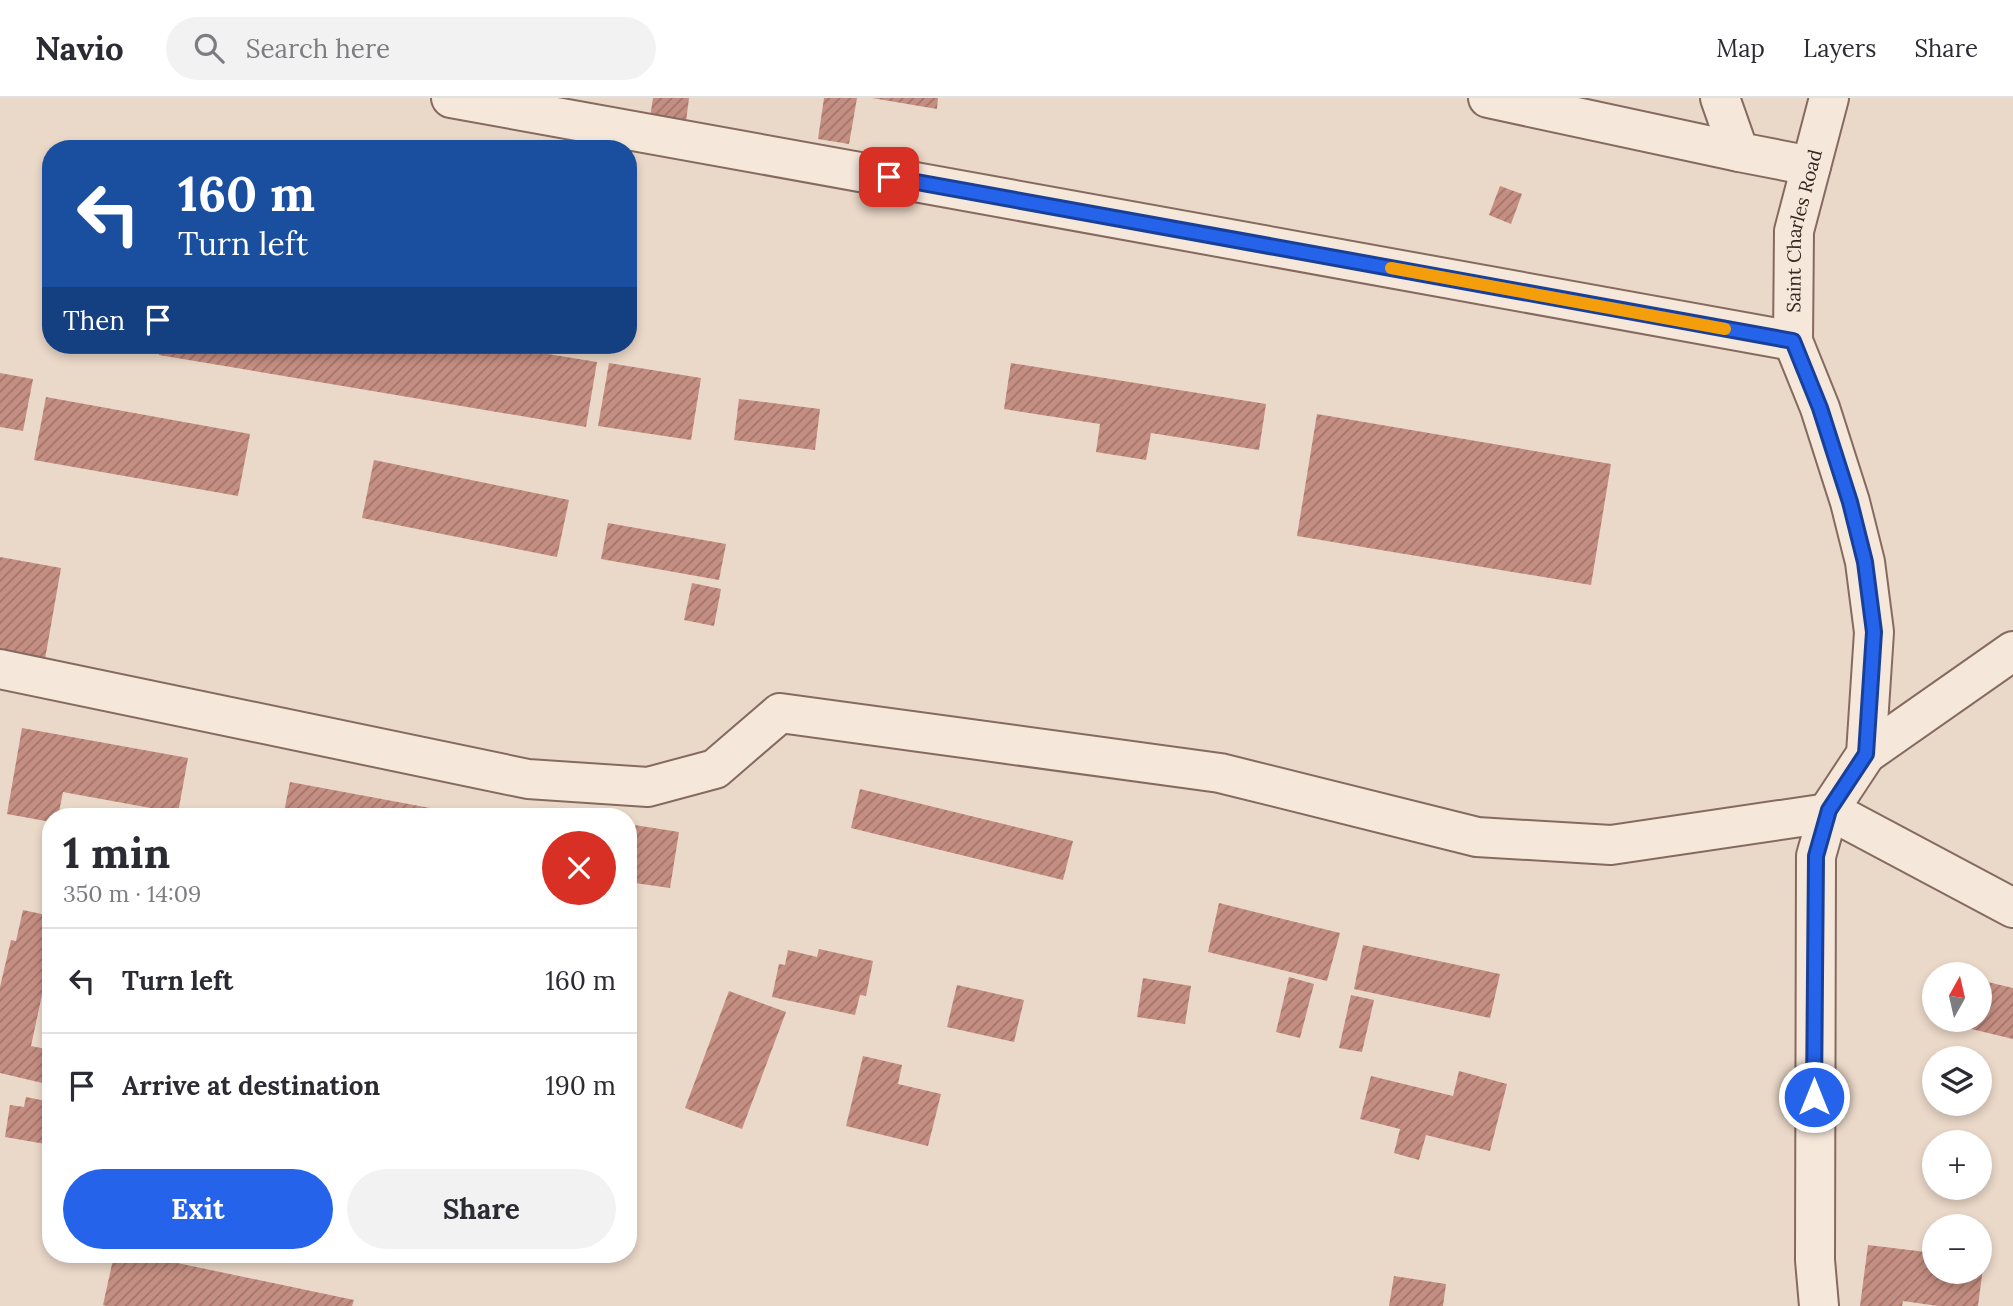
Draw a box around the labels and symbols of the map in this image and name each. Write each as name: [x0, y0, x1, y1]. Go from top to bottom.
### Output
pin: [859, 147, 919, 207]
street label: Saint Charles Road: [1781, 147, 1827, 313]
north arrow: [1922, 962, 1992, 1032]
position arrow: [1777, 1060, 1851, 1134]

